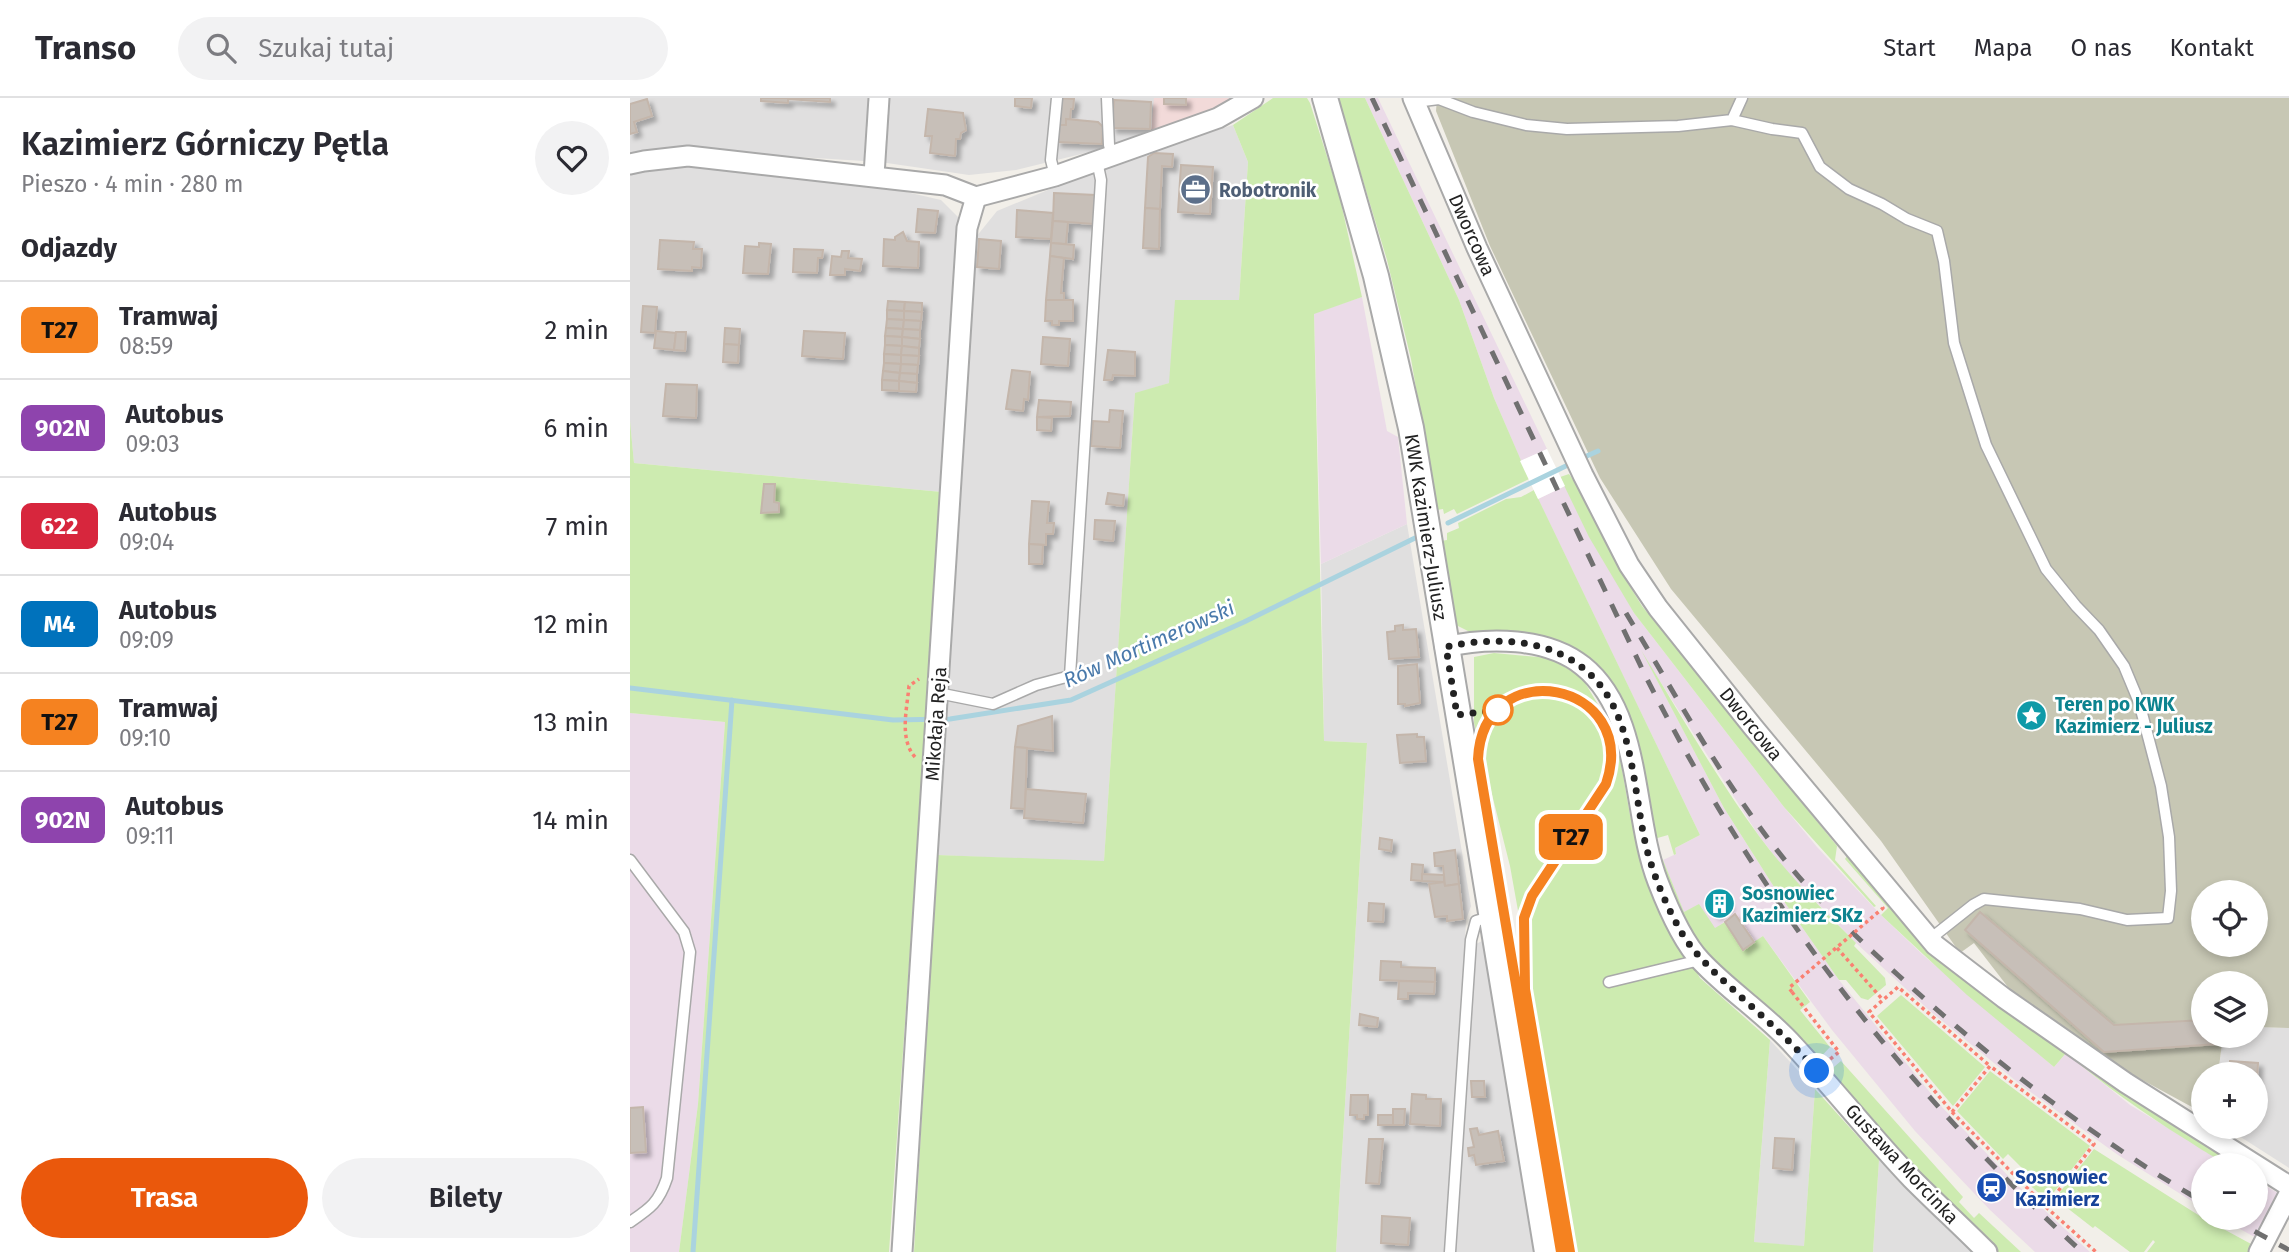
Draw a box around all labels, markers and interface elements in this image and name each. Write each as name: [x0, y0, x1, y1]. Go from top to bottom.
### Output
search box: [178, 17, 668, 80]
text: Transo: [35, 28, 136, 68]
icon: search: [202, 29, 240, 67]
text: Szukaj tutaj: [258, 33, 394, 64]
text: Start: [1883, 34, 1936, 62]
text: Mapa: [1974, 34, 2033, 62]
text: O nas: [2071, 34, 2132, 62]
text: Kontakt: [2170, 34, 2254, 62]
button: heart: [535, 121, 609, 195]
text: Kazimierz Górniczy Pętla: [21, 124, 389, 164]
text: Pieszo · 4 min · 280 m: [21, 170, 244, 198]
office icon: Robotronik: [1179, 173, 1213, 207]
place label: Robotronik: [1219, 179, 1317, 202]
street label: Dworcowa: [1444, 190, 1500, 280]
text: Odjazdy: [21, 233, 117, 264]
text: Tramwaj: [119, 301, 218, 332]
text: 2 min: [544, 315, 609, 346]
text: T27: [41, 316, 78, 344]
text: 08:59: [119, 332, 173, 360]
text: Autobus: [126, 399, 223, 430]
text: 6 min: [543, 413, 609, 444]
text: 902N: [35, 414, 91, 442]
text: 09:03: [126, 430, 180, 458]
street label: KWK Kazimierz-Juliusz: [1400, 432, 1452, 622]
text: Autobus: [119, 497, 217, 528]
text: 7 min: [546, 511, 609, 542]
text: 622: [40, 512, 79, 540]
text: 09:04: [119, 528, 174, 556]
text: Autobus: [119, 595, 217, 626]
water label: Rów Mortimerowski: [1059, 595, 1239, 693]
text: 12 min: [533, 609, 609, 640]
text: M4: [43, 610, 76, 638]
text: 09:09: [119, 626, 174, 654]
street label: Mikołaja Reja: [921, 666, 951, 782]
street label: Dworcowa: [1715, 683, 1787, 765]
text: Tramwaj: [119, 693, 218, 724]
place label: Teren po KWK Kazimierz - Juliusz: [2055, 693, 2213, 738]
unlabelled marker: [1483, 695, 1513, 725]
place icon: Teren po KWK Kazimierz - Juliusz: [2015, 698, 2049, 732]
text: 13 min: [533, 707, 609, 738]
text: T27: [41, 708, 78, 736]
text: 09:10: [119, 724, 171, 752]
text: Autobus: [126, 791, 223, 822]
text: 14 min: [532, 805, 609, 836]
text: 902N: [35, 806, 91, 834]
line badge: T27: [1531, 814, 1611, 860]
text: 09:11: [126, 822, 174, 850]
text: T27: [1553, 823, 1589, 851]
map controls: [2191, 880, 2268, 1230]
button: locate: [2191, 880, 2268, 957]
place label: Sosnowiec Kazimierz SKz: [1742, 882, 1863, 927]
building icon: Sosnowiec Kazimierz SKz: [1702, 887, 1736, 921]
button: layers: [2191, 971, 2268, 1048]
your location: [1799, 1053, 1834, 1088]
button: +: [2191, 1062, 2268, 1139]
street label: Gustawa Morcinka: [1841, 1099, 1963, 1229]
button: −: [2191, 1153, 2268, 1230]
button: Trasa: [21, 1158, 308, 1238]
button: Bilety: [322, 1158, 609, 1238]
place label: Sosnowiec Kazimierz: [2015, 1166, 2107, 1211]
station icon: Sosnowiec Kazimierz: [1975, 1171, 2009, 1205]

